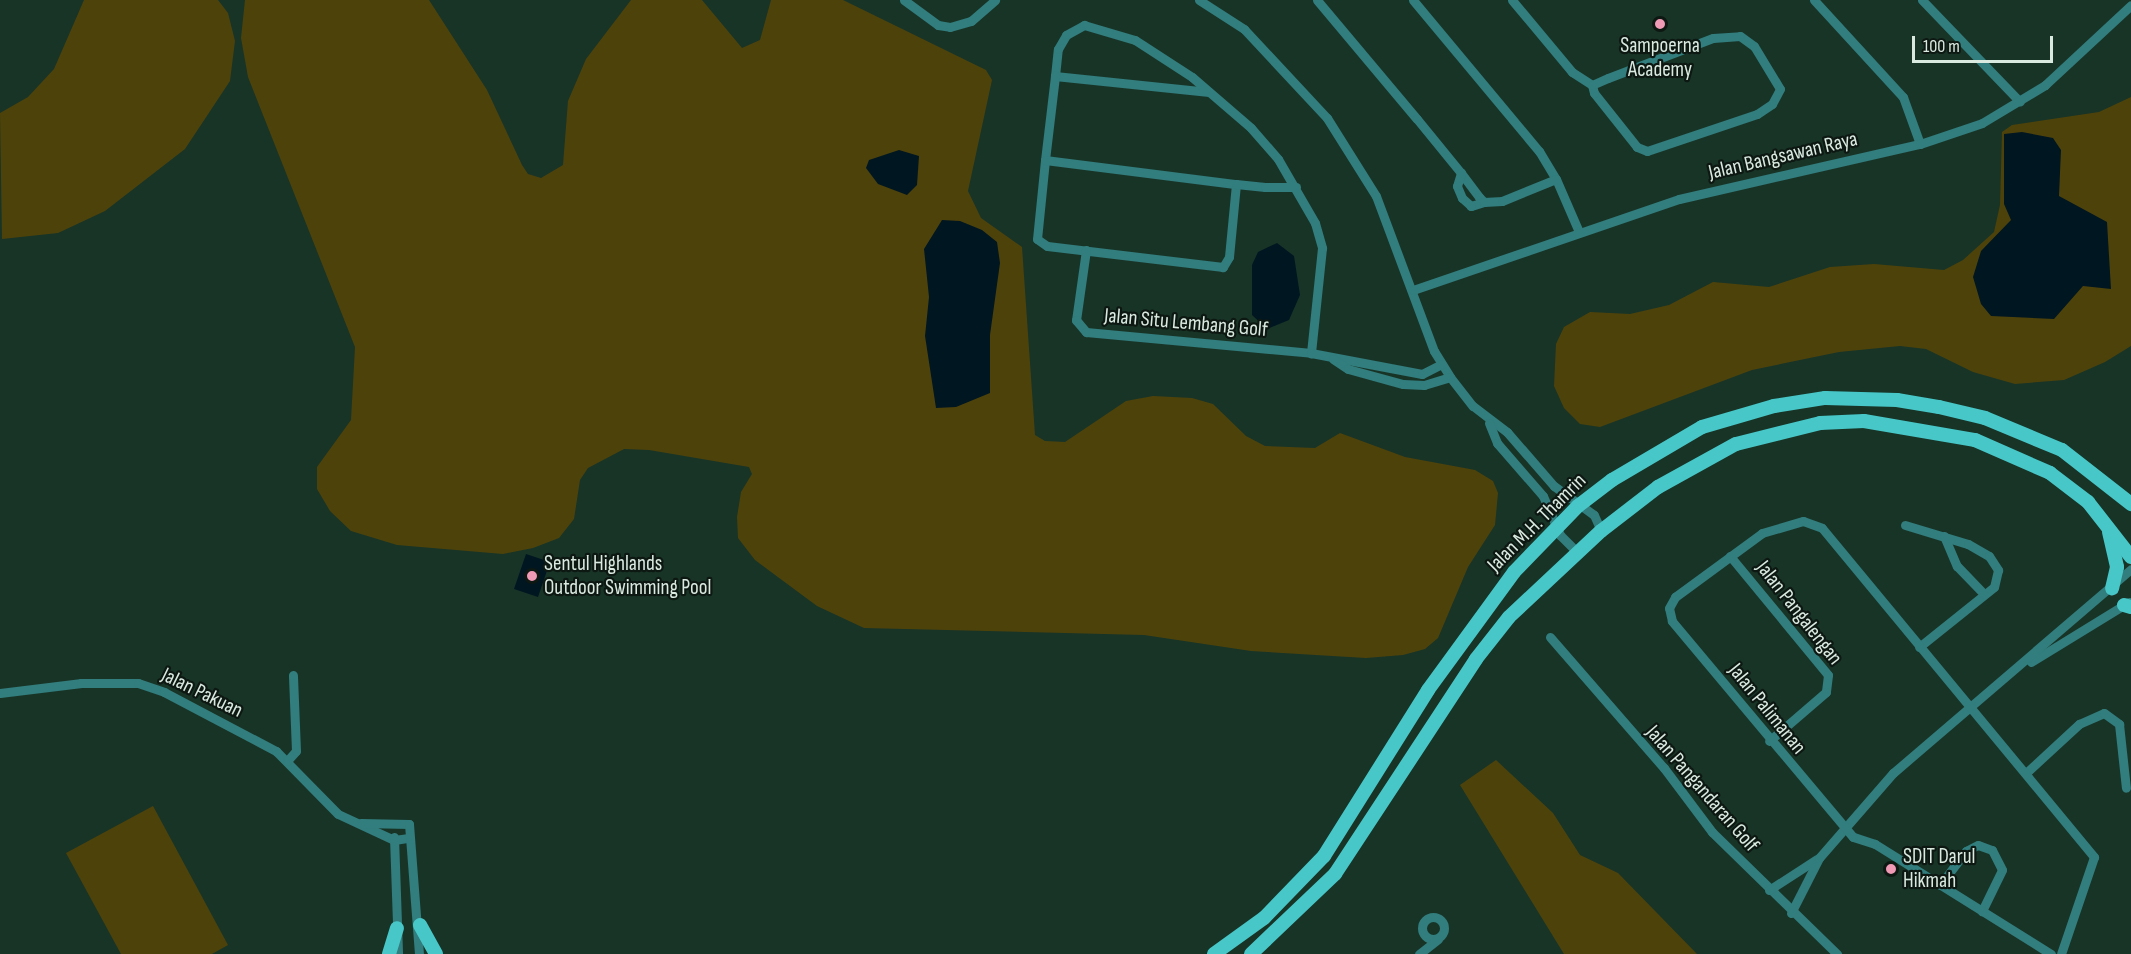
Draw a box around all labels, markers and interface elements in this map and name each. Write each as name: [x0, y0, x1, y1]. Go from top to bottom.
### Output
marker: Sampoerna Academy: [1653, 17, 1667, 31]
scale bar: [1915, 24, 2056, 62]
place label: Sampoerna Academy: [1620, 33, 1700, 83]
text: 100 m: [1923, 36, 1960, 57]
street label: Jalan Bangsawan Raya: [1706, 127, 1860, 185]
street label: Jalan Situ Lembang Golf: [1103, 303, 1269, 343]
street label: Jalan M.H. Thamrin: [1483, 469, 1591, 577]
place label: Sentul Highlands Outdoor Swimming Pool: [544, 551, 711, 601]
street label: Jalan Pangalengan: [1751, 556, 1847, 670]
marker: Sentul Highlands Outdoor Swimming Pool: [525, 569, 539, 583]
street label: Jalan Palimanan: [1723, 659, 1811, 759]
street label: Jalan Pakuan: [157, 663, 247, 723]
street label: Jalan Pangandaran Golf: [1640, 720, 1764, 858]
place label: SDIT Darul Hikmah: [1903, 844, 1975, 894]
marker: SDIT Darul Hikmah: [1884, 862, 1898, 876]

